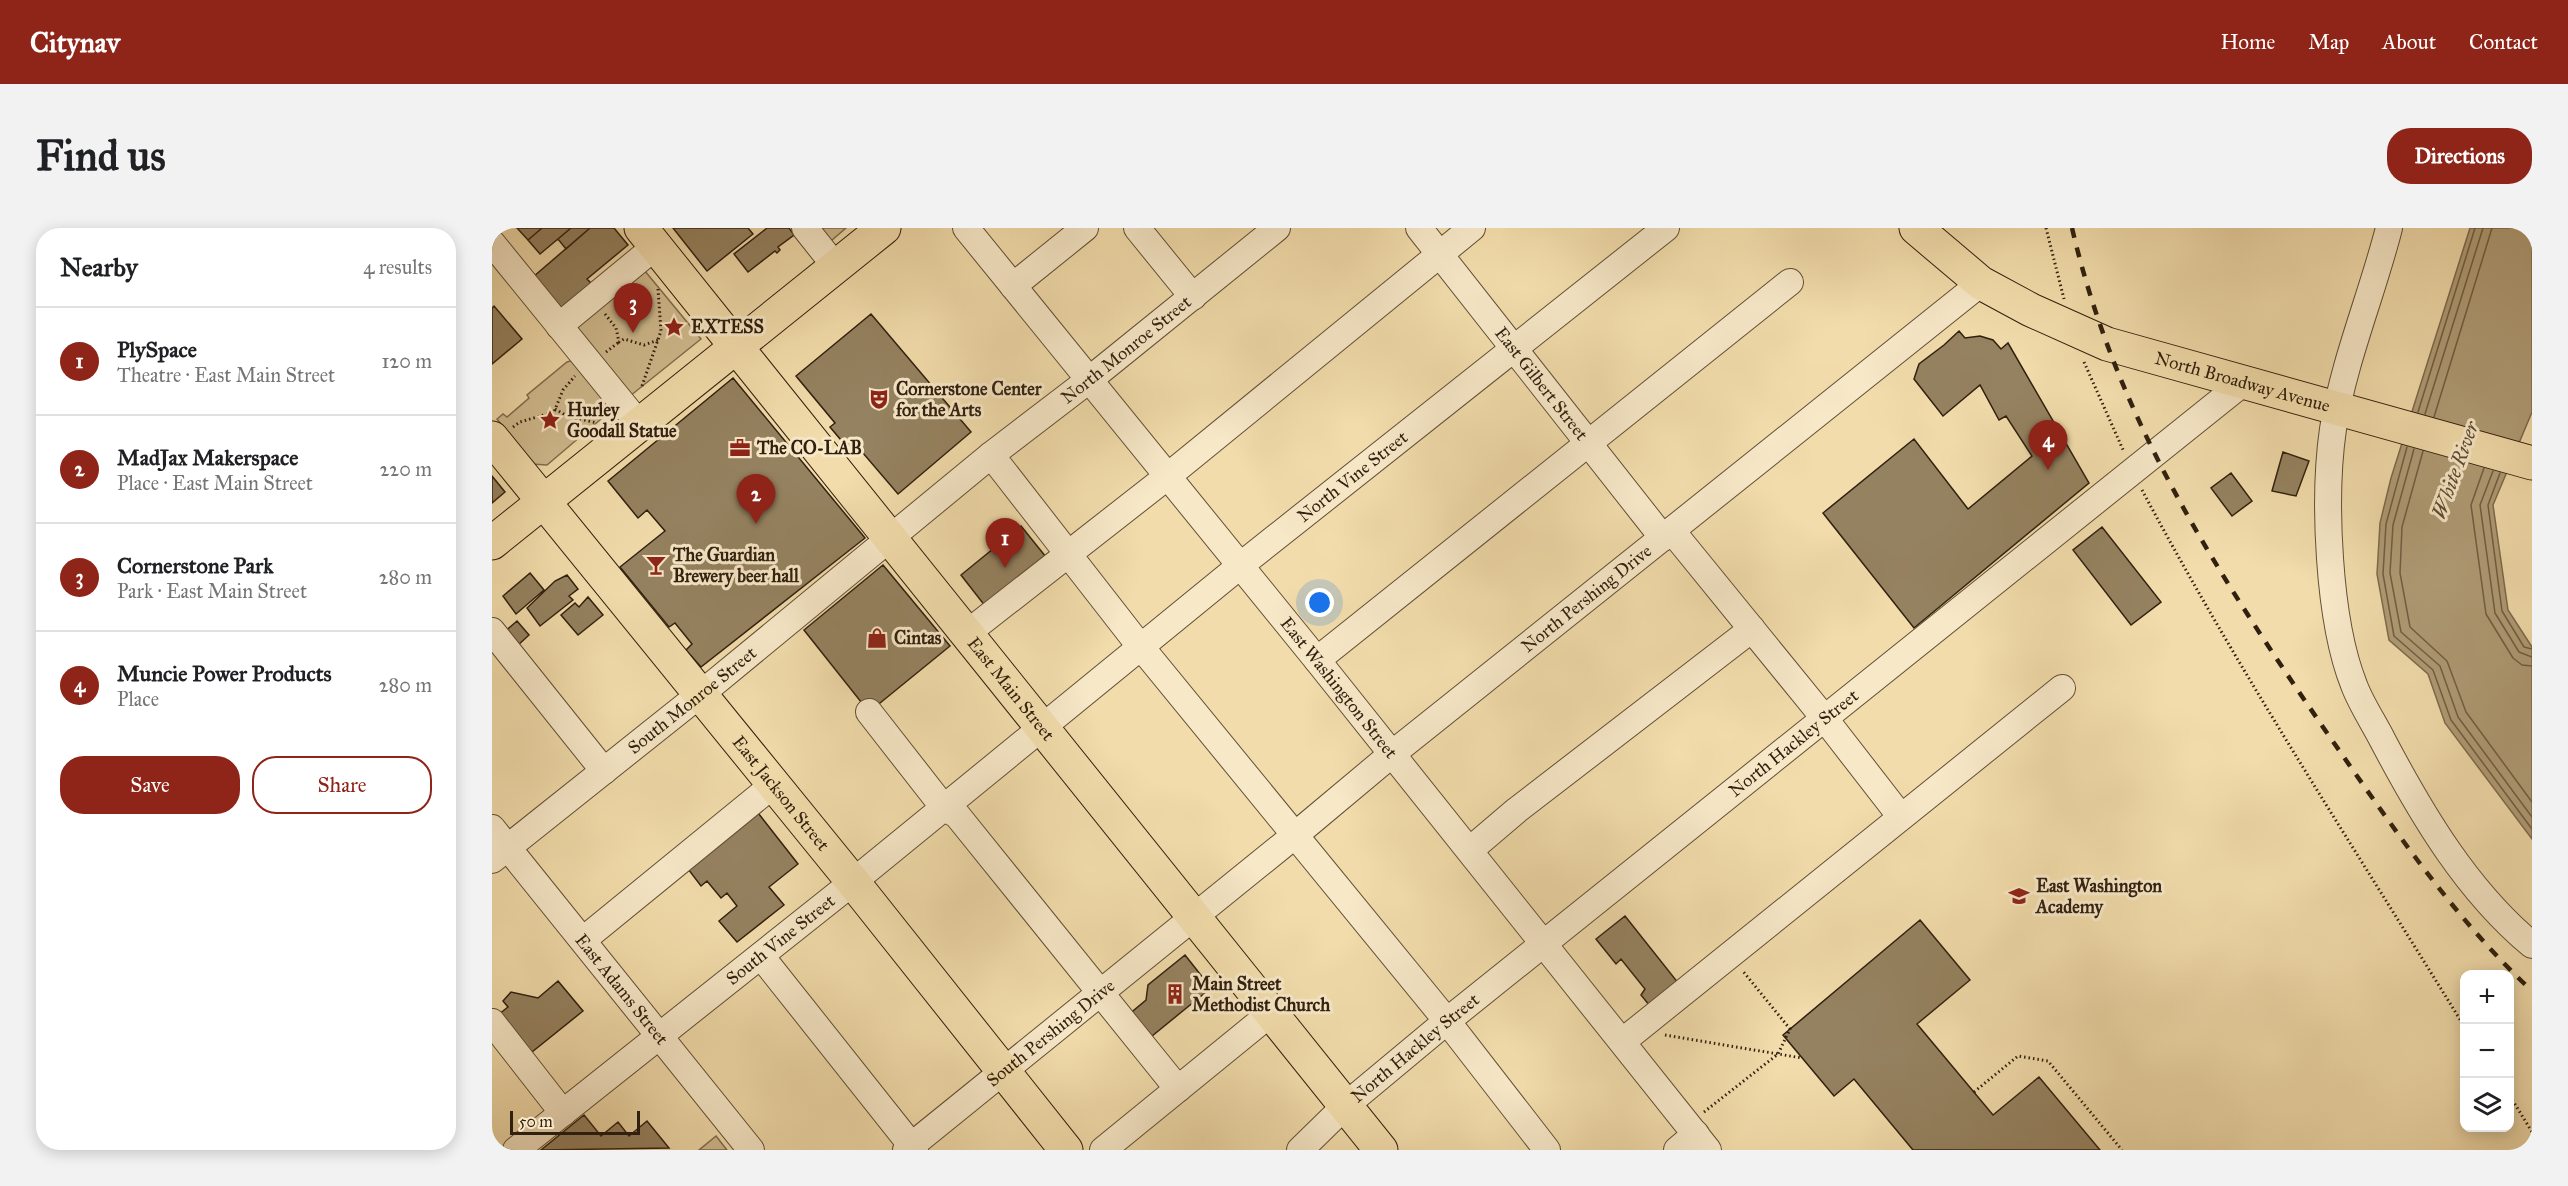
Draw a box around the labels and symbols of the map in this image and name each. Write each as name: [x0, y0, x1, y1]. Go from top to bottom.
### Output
pin: 3: [614, 284, 652, 333]
street label: North Monroe Street: [1057, 290, 1196, 408]
place icon: EXTESS: [662, 315, 686, 339]
place label: EXTESS: [691, 316, 764, 338]
street label: East Gilbert Street: [1490, 322, 1593, 445]
street label: North Broadway Avenue: [2152, 347, 2333, 417]
place label: Cornerstone Center for the Arts: [895, 378, 1043, 421]
theatre icon: Cornerstone Center for the Arts: [867, 387, 891, 411]
place label: Hurley Goodall Statue: [567, 399, 677, 442]
place icon: Hurley Goodall Statue: [538, 408, 562, 432]
water label: White River: [2426, 417, 2484, 522]
pin: 4: [2028, 420, 2068, 470]
street label: North Vine Street: [1293, 426, 1413, 527]
office icon: The CO-LAB: [728, 436, 752, 460]
place label: The CO-LAB: [756, 437, 862, 459]
pin: 2: [736, 474, 776, 524]
pin: 1: [986, 518, 1024, 568]
street label: North Pershing Drive: [1517, 540, 1656, 657]
place label: The Guardian Brewery beer hall: [672, 544, 800, 588]
bar icon: The Guardian Brewery beer hall: [644, 553, 668, 577]
your location: [1305, 588, 1334, 617]
street label: East Washington Street: [1276, 613, 1403, 763]
shop icon: Cintas: [865, 626, 889, 650]
place label: Cintas: [894, 627, 942, 649]
street label: East Main Street: [963, 633, 1060, 746]
street label: South Monroe Street: [623, 641, 761, 759]
street label: North Hackley Street: [1724, 684, 1863, 802]
street label: East Jackson Street: [728, 731, 835, 856]
place label: East Washington Academy: [2035, 875, 2162, 919]
school or university icon: East Washington Academy: [2007, 884, 2031, 908]
street label: South Vine Street: [722, 889, 840, 990]
street label: East Adams Street: [570, 929, 673, 1050]
place label: Main Street Methodist Church: [1192, 973, 1331, 1016]
street label: South Pershing Drive: [982, 974, 1119, 1091]
building icon: Main Street Methodist Church: [1163, 982, 1187, 1006]
street label: North Hackley Street: [1347, 988, 1484, 1107]
scale bar: [510, 1108, 640, 1136]

